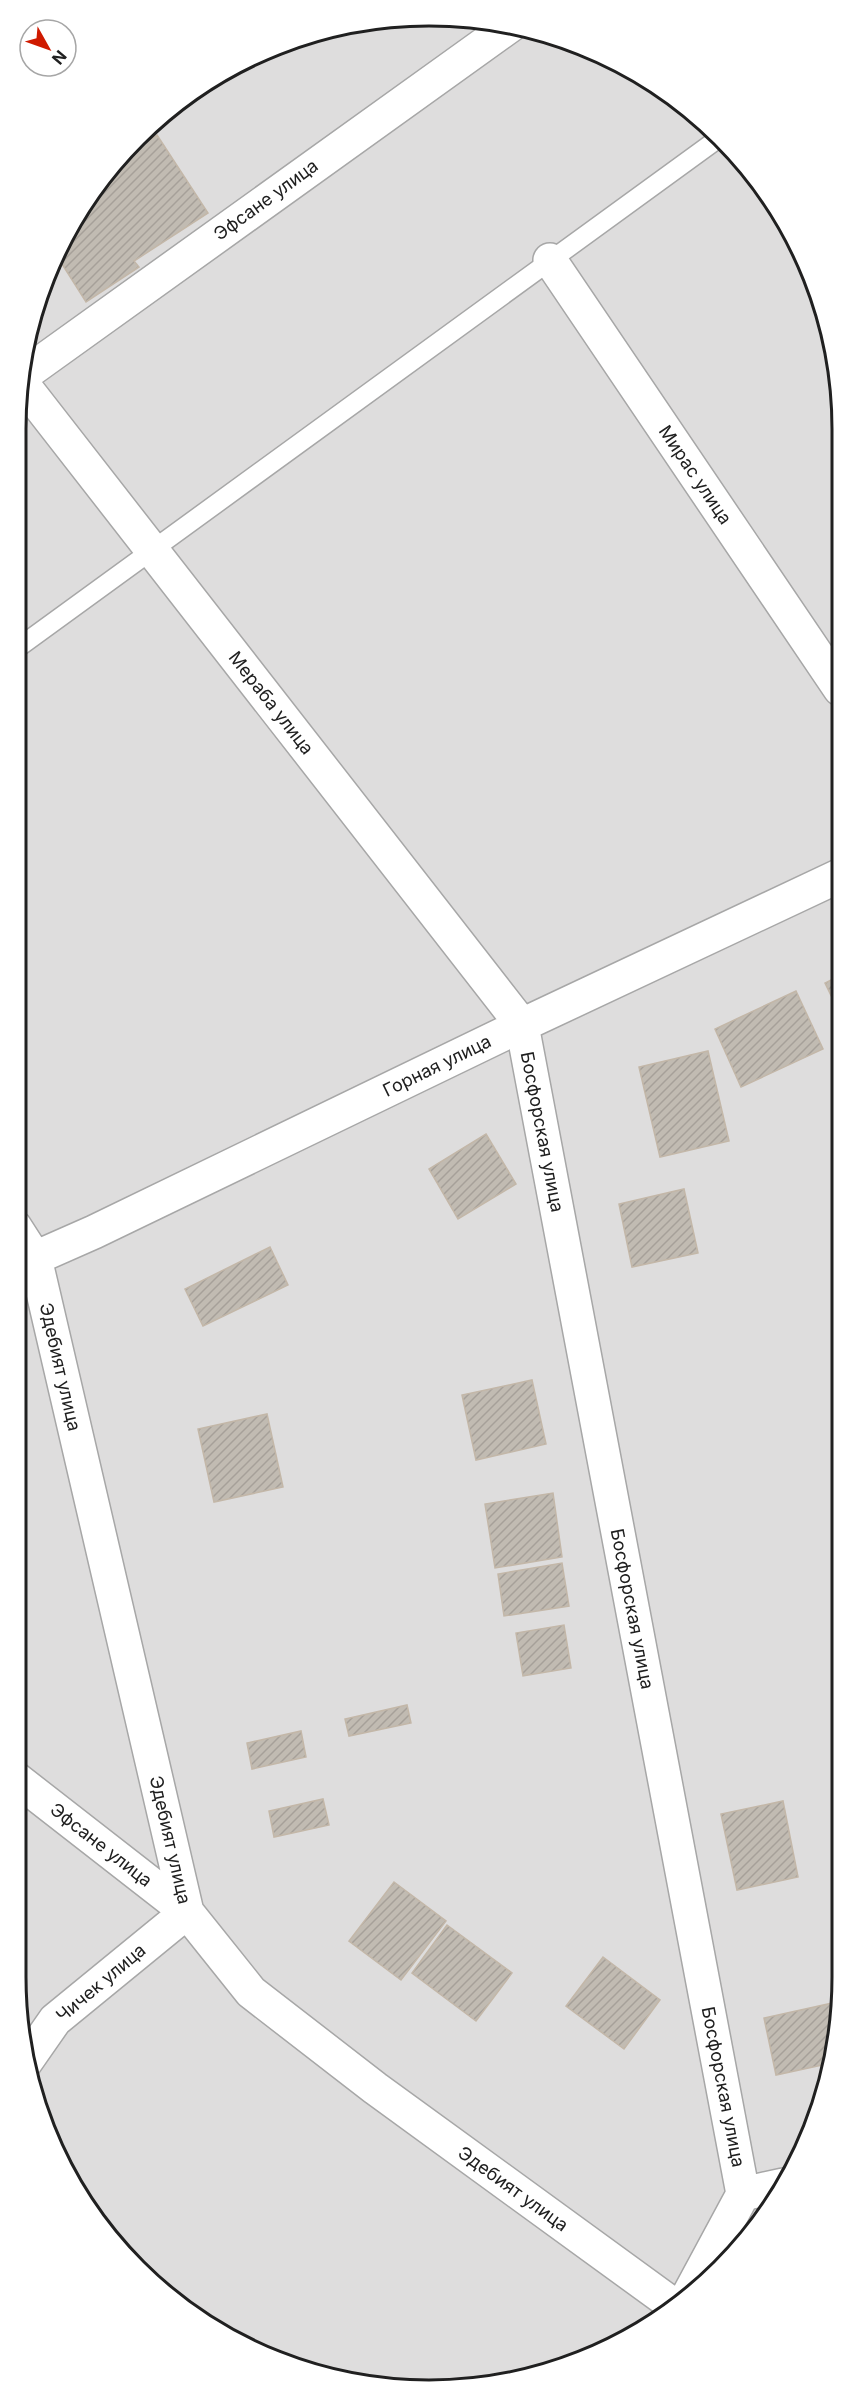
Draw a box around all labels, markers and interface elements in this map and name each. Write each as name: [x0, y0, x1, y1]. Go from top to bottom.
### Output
north arrow: [18, 18, 78, 78]
text: N: [48, 47, 71, 69]
street label: Эфсане улица: [210, 155, 322, 244]
street label: Мирас улица: [655, 421, 736, 528]
street label: Мераба улица: [225, 647, 318, 758]
street label: Горная улица: [379, 1030, 494, 1101]
street label: Босфорская улица: [517, 1050, 568, 1214]
street label: Эдебият улица: [36, 1301, 85, 1433]
street label: Босфорская улица: [607, 1527, 658, 1691]
street label: Эдебият улица: [146, 1774, 195, 1906]
street label: Эфсане улица: [46, 1798, 156, 1891]
street label: Чичек улица: [52, 1939, 150, 2026]
street label: Босфорская улица: [698, 2005, 749, 2169]
street label: Эдебият улица: [454, 2142, 572, 2236]

